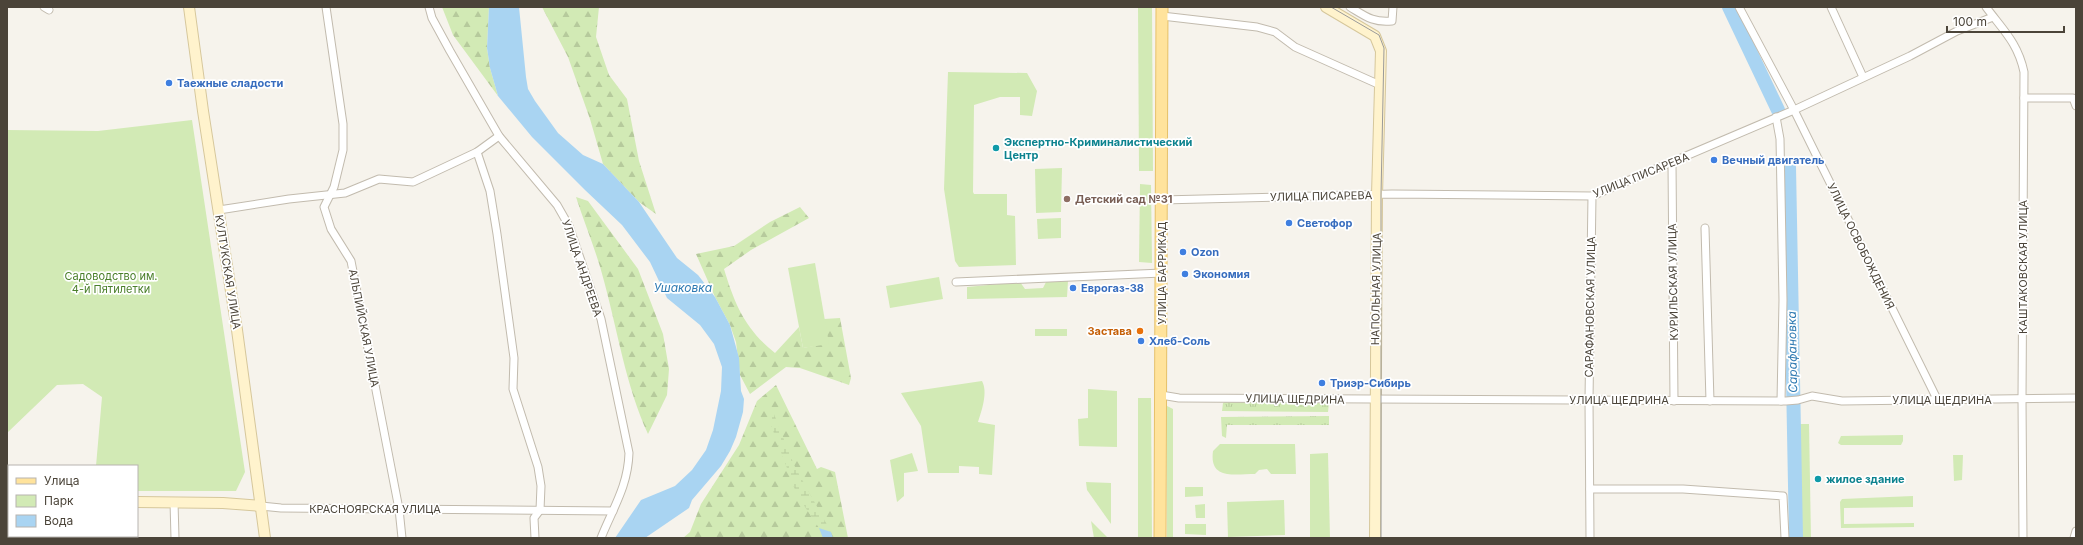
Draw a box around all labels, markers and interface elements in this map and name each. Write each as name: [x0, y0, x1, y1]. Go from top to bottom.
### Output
scale bar: [1947, 8, 2064, 34]
text: 100 m: [1953, 14, 1987, 29]
place label: Таежные сладости: [177, 76, 283, 90]
marker: Таежные сладости: [164, 78, 174, 88]
place label: Экспертно-Криминалистический Центр: [1004, 135, 1193, 162]
marker: Экспертно-Криминалистический Центр: [991, 143, 1001, 153]
street label: УЛИЦА ПИСАРЕВА: [1591, 149, 1691, 201]
place label: Вечный двигатель: [1722, 153, 1825, 167]
marker: Вечный двигатель: [1709, 155, 1719, 165]
street label: УЛИЦА ОСВОБОЖДЕНИЯ: [1824, 181, 1898, 311]
street label: УЛИЦА ПИСАРЕВА: [1270, 188, 1373, 204]
place label: Детский сад №31: [1075, 192, 1173, 206]
marker: Детский сад №31: [1062, 194, 1072, 204]
street label: КАШТАКОВСКАЯ УЛИЦА: [2016, 200, 2030, 334]
street label: КУЛТУКСКАЯ УЛИЦА: [212, 214, 244, 331]
place label: Светофор: [1297, 216, 1353, 230]
street label: УЛИЦА АНДРЕЕВА: [559, 218, 605, 319]
marker: Светофор: [1284, 218, 1294, 228]
street label: УЛИЦА БАРРИКАД: [1155, 221, 1169, 325]
street label: КУРИЛЬСКАЯ УЛИЦА: [1665, 223, 1681, 341]
street label: НАПОЛЬНАЯ УЛИЦА: [1368, 232, 1384, 345]
street label: САРАФАНОВСКАЯ УЛИЦА: [1582, 236, 1598, 378]
place label: Ozon: [1191, 245, 1219, 259]
marker: Ozon: [1178, 247, 1188, 257]
place label: Экономия: [1193, 267, 1250, 281]
street label: АЛЬПИЙСКАЯ УЛИЦА: [346, 268, 382, 389]
park label: Садоводство им. 4-й Пятилетки: [64, 269, 158, 296]
marker: Экономия: [1180, 269, 1190, 279]
water label: Ушаковка: [654, 280, 712, 295]
place label: Еврогаз-38: [1081, 281, 1144, 295]
marker: Еврогаз-38: [1068, 283, 1078, 293]
water label: Сарафановка: [1784, 311, 1800, 393]
place label: Застава: [1087, 324, 1132, 338]
marker: Застава: [1135, 326, 1145, 336]
place label: Хлеб-Соль: [1149, 334, 1211, 348]
marker: Хлеб-Соль: [1136, 336, 1146, 346]
place label: Триэр-Сибирь: [1330, 376, 1412, 390]
marker: Триэр-Сибирь: [1317, 378, 1327, 388]
street label: УЛИЦА ЩЕДРИНА: [1245, 391, 1345, 407]
street label: УЛИЦА ЩЕДРИНА: [1569, 393, 1669, 407]
street label: УЛИЦА ЩЕДРИНА: [1892, 393, 1992, 407]
legend: [8, 465, 138, 537]
place label: жилое здание: [1826, 472, 1905, 486]
text: Улица: [44, 473, 79, 488]
marker: жилое здание: [1813, 474, 1823, 484]
text: Парк: [44, 493, 74, 508]
street label: КРАСНОЯРСКАЯ УЛИЦА: [309, 502, 441, 516]
text: Вода: [44, 513, 73, 528]

